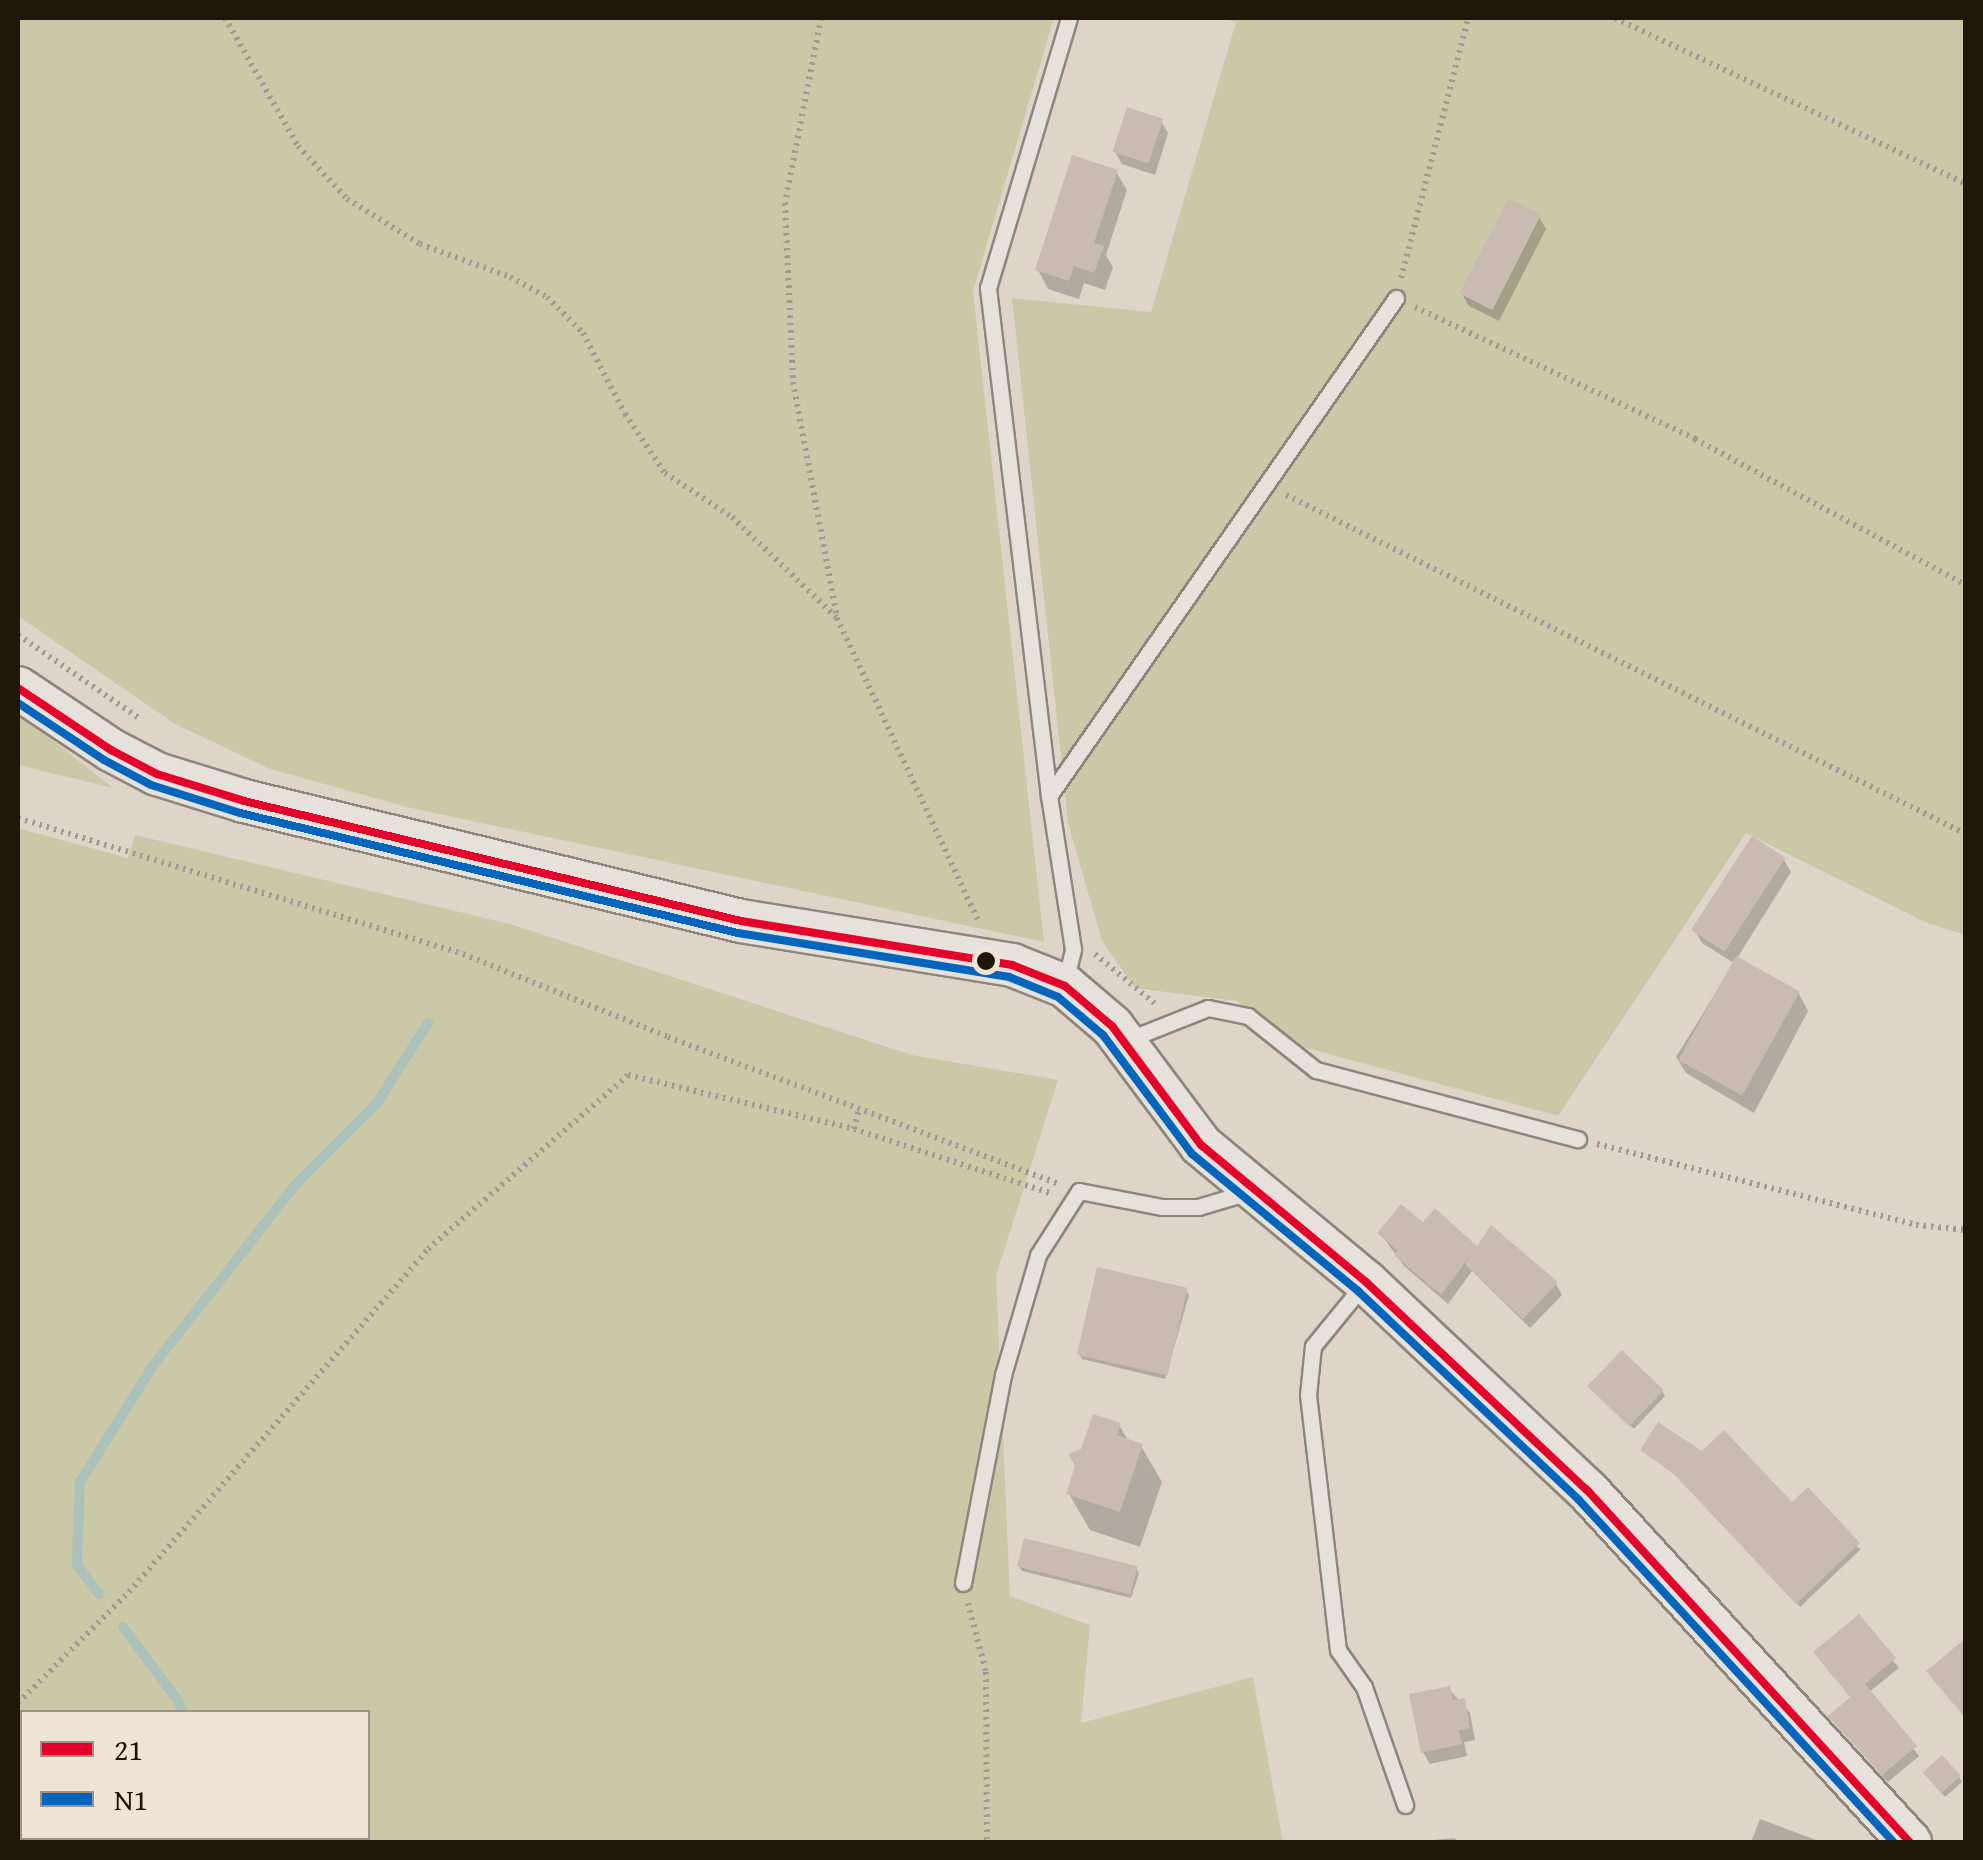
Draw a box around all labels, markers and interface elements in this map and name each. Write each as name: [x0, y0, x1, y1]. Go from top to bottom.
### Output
unlabelled marker: [976, 951, 996, 971]
legend: [20, 1710, 370, 1840]
text: 21: [114, 1727, 143, 1771]
text: N1: [114, 1777, 148, 1821]

